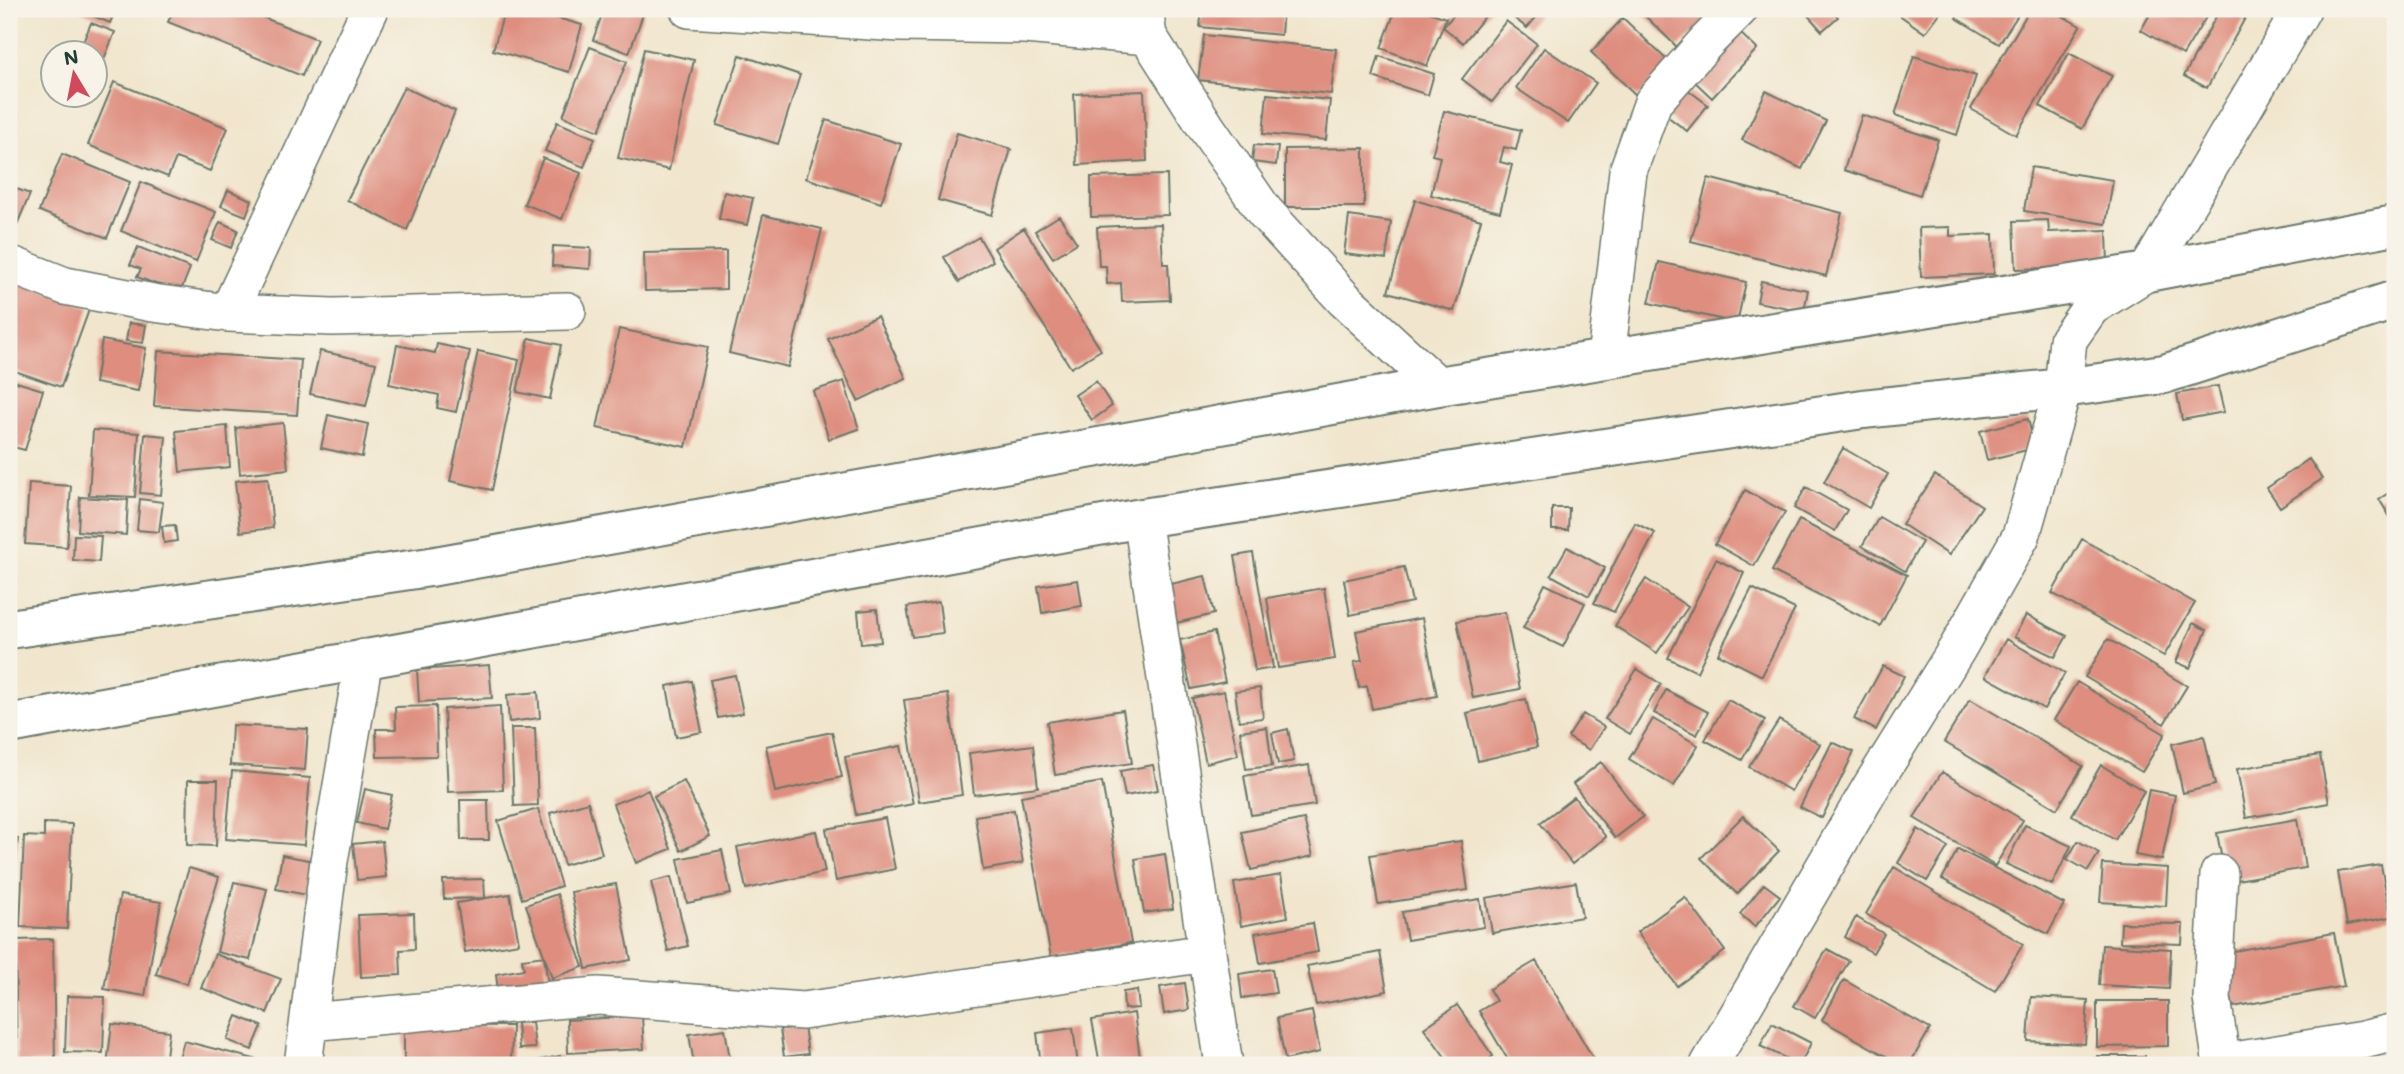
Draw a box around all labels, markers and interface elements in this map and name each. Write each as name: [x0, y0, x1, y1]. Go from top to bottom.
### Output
north arrow: [38, 38, 108, 108]
text: N: [62, 43, 80, 70]

